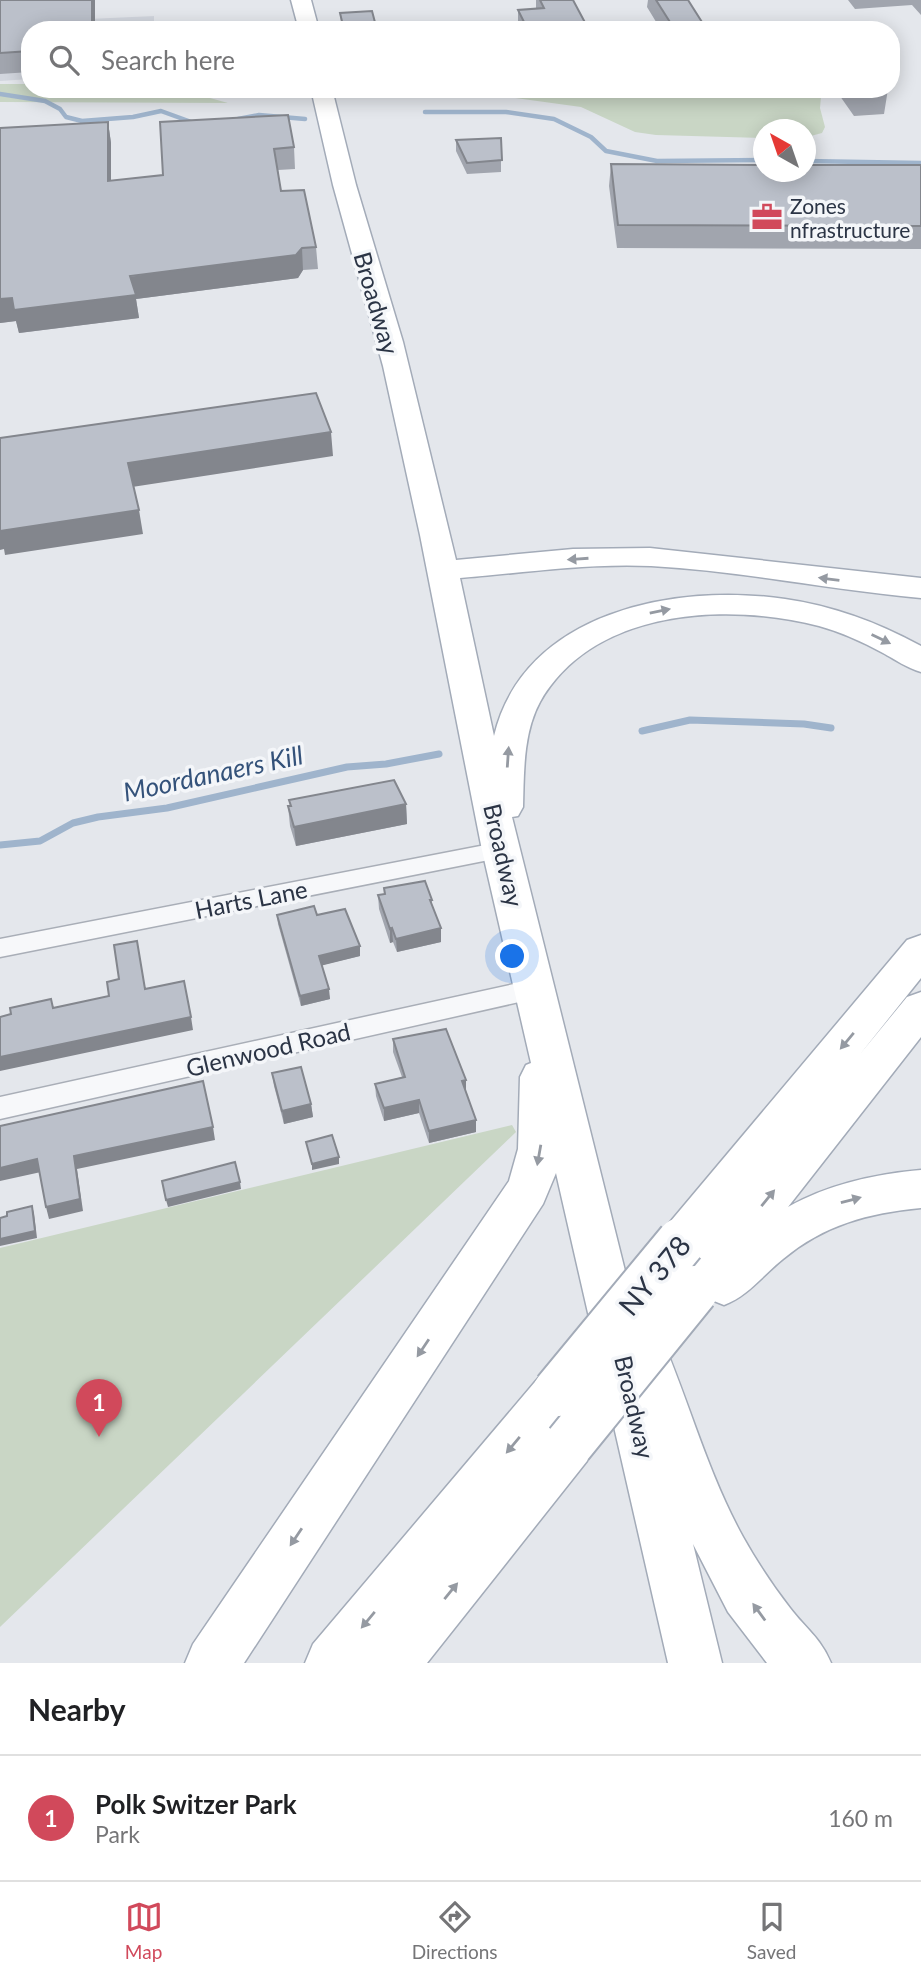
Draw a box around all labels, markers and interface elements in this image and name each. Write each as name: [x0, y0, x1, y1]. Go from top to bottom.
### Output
search box: [21, 21, 900, 98]
icon: search: [45, 41, 83, 79]
text: Search here: [101, 44, 235, 76]
north arrow: [753, 119, 816, 182]
place label: Zones nfrastructure: [790, 193, 910, 242]
office icon: Zones nfrastructure: [750, 200, 784, 234]
street label: Broadway: [349, 248, 406, 358]
one-way arrow: [567, 554, 589, 565]
one-way arrow: [818, 574, 840, 585]
one-way arrow: [649, 605, 671, 616]
one-way arrow: [871, 633, 891, 644]
water label: Moordanaers Kill: [120, 738, 306, 808]
one-way arrow: [503, 746, 514, 768]
street label: Broadway: [478, 800, 530, 910]
street label: Harts Lane: [192, 874, 310, 924]
your location: [495, 939, 529, 973]
street label: Glenwood Road: [183, 1016, 353, 1082]
one-way arrow: [840, 1031, 855, 1049]
one-way arrow: [534, 1144, 545, 1166]
one-way arrow: [760, 1190, 775, 1208]
one-way arrow: [840, 1194, 862, 1205]
street label: NY 378: [611, 1228, 697, 1322]
one-way arrow: [416, 1338, 429, 1358]
street label: Broadway: [609, 1352, 661, 1462]
pin: 1: [76, 1379, 122, 1437]
one-way arrow: [506, 1436, 521, 1453]
one-way arrow: [289, 1528, 303, 1546]
one-way arrow: [443, 1582, 458, 1600]
one-way arrow: [752, 1603, 766, 1621]
one-way arrow: [361, 1611, 376, 1628]
text: Nearby: [28, 1691, 126, 1727]
text: Polk Switzer Park: [95, 1788, 297, 1820]
text: 1: [44, 1804, 58, 1832]
text: 160 m: [828, 1804, 893, 1832]
text: Park: [95, 1820, 140, 1848]
tab: Map: [125, 1898, 163, 1963]
tab: Directions: [412, 1898, 498, 1963]
tab: Saved: [747, 1898, 796, 1963]

